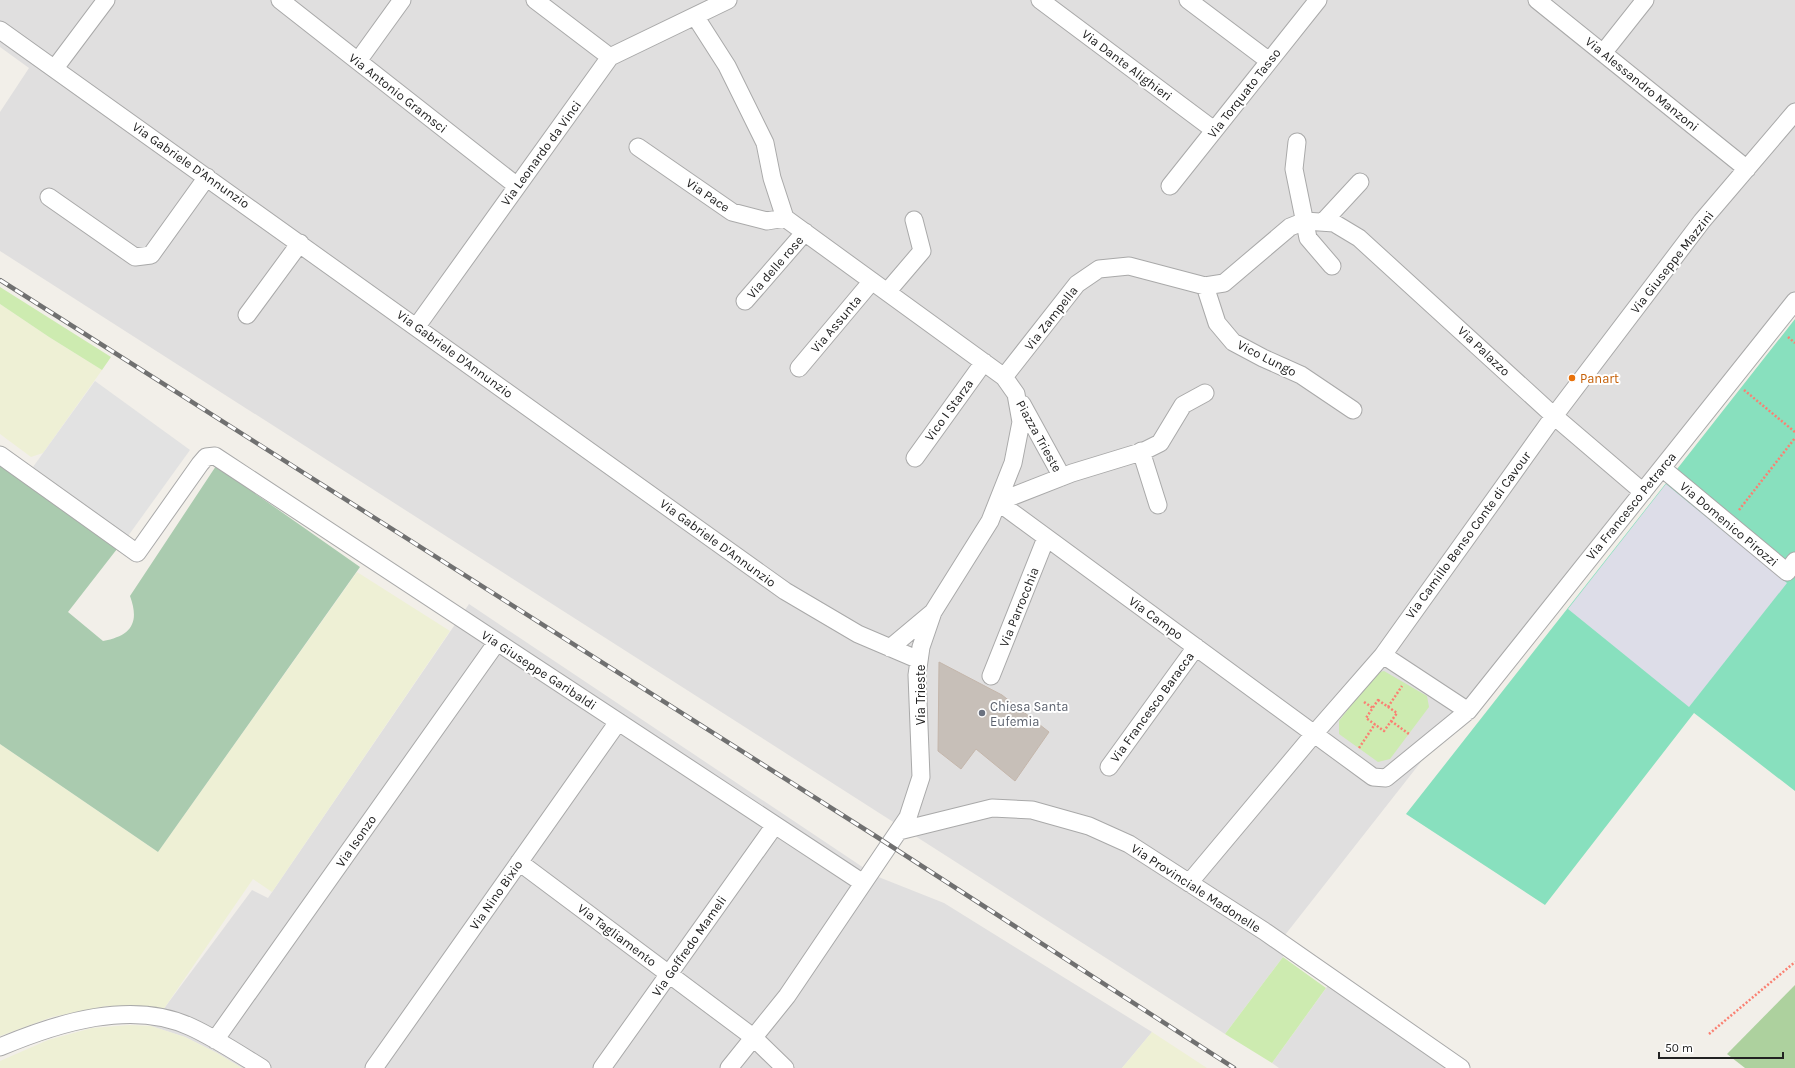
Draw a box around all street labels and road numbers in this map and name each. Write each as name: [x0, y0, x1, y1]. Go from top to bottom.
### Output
street label: Via Dante Alighieri: [1079, 26, 1175, 104]
street label: Via Alessandro Manzoni: [1582, 34, 1702, 134]
street label: Via Torquato Tasso: [1204, 45, 1284, 141]
street label: Via Antonio Gramsci: [346, 50, 450, 136]
street label: Via Leonardo da Vinci: [498, 97, 584, 209]
street label: Via Gabriele D'Annunzio: [129, 119, 253, 211]
street label: Via Pace: [683, 175, 733, 215]
street label: Via Giuseppe Mazzini: [1627, 208, 1717, 316]
street label: Via delle rose: [744, 232, 807, 301]
street label: Via Zampella: [1021, 283, 1081, 353]
street label: Via Assunta: [808, 292, 864, 356]
street label: Via Gabriele D'Annunzio: [394, 307, 516, 401]
street label: Via Palazzo: [1455, 323, 1513, 379]
street label: Vico Lungo: [1235, 337, 1299, 379]
street label: Vico I Starza: [922, 376, 976, 444]
street label: Piazza Trieste: [1013, 397, 1065, 475]
street label: Via Camillo Benso Conte di Cavour: [1402, 448, 1534, 622]
street label: Via Francesco Petrarca: [1583, 449, 1679, 563]
street label: Via Domenico Pirozzi: [1677, 479, 1781, 569]
street label: Via Gabriele D'Annunzio: [657, 496, 779, 590]
street label: Via Parrocchia: [996, 565, 1042, 649]
street label: Via Campo: [1126, 593, 1186, 643]
street label: Via Giuseppe Garibaldi: [479, 627, 599, 713]
street label: Via Francesco Baracca: [1107, 649, 1197, 765]
street label: Via Trieste: [913, 664, 928, 725]
street label: Via Isonzo: [333, 812, 379, 870]
street label: Via Provinciale Madonelle: [1128, 841, 1264, 936]
street label: Via Nino Bixio: [466, 857, 526, 933]
street label: Via Goffredo Mameli: [649, 893, 729, 999]
street label: Via Tagliamento: [575, 901, 659, 969]

